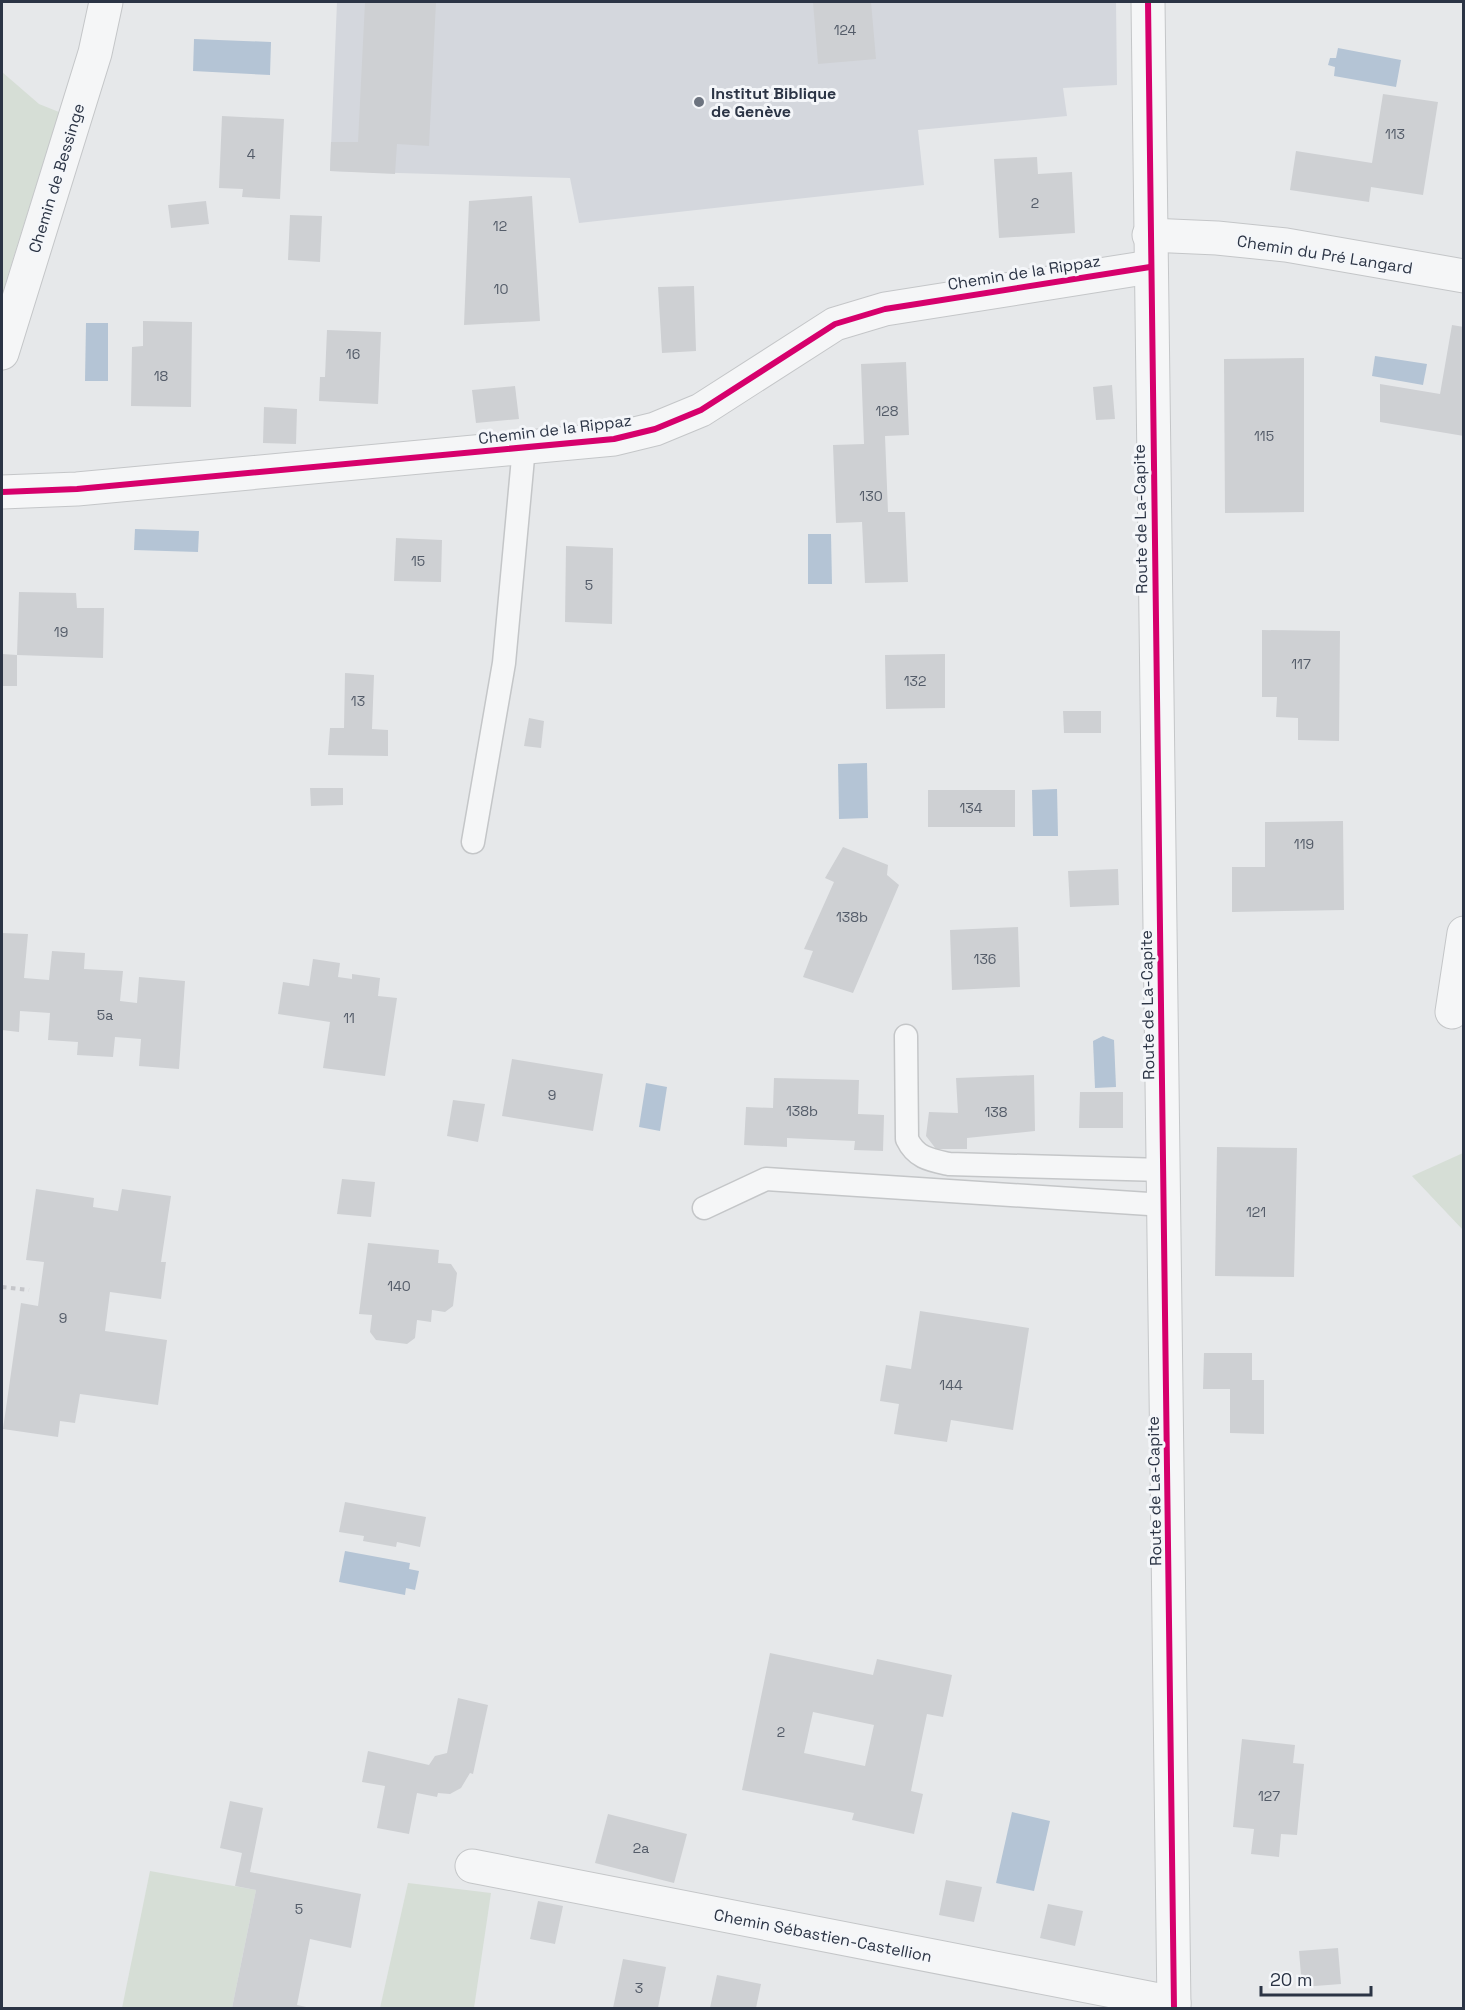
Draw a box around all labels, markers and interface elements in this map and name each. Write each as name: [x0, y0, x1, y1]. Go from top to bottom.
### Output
house number: 124: [834, 21, 857, 39]
place label: Institut Biblique de Genève: [711, 83, 836, 122]
marker: Institut Biblique de Genève: [692, 95, 706, 109]
street label: Chemin de Bessinge: [24, 101, 89, 256]
house number: 113: [1385, 125, 1405, 143]
house number: 4: [247, 145, 256, 163]
house number: 2: [1031, 194, 1039, 212]
house number: 12: [493, 217, 507, 235]
street label: Chemin du Pré Langard: [1236, 230, 1414, 279]
street label: Chemin de la Rippaz: [946, 250, 1102, 295]
house number: 10: [494, 280, 508, 298]
house number: 16: [346, 345, 360, 363]
house number: 18: [154, 367, 169, 385]
house number: 128: [875, 402, 899, 420]
street label: Chemin de la Rippaz: [477, 410, 633, 449]
house number: 115: [1254, 427, 1274, 445]
street label: Route de La-Capite: [1129, 444, 1152, 594]
house number: 130: [859, 487, 883, 505]
house number: 15: [411, 552, 425, 570]
house number: 5: [585, 576, 593, 594]
house number: 19: [54, 623, 68, 641]
house number: 117: [1291, 655, 1311, 673]
house number: 132: [904, 672, 926, 690]
house number: 13: [351, 692, 365, 710]
house number: 134: [959, 799, 983, 817]
house number: 119: [1294, 835, 1314, 853]
house number: 138b: [836, 908, 868, 926]
street label: Route de La-Capite: [1136, 930, 1159, 1080]
house number: 136: [974, 950, 996, 968]
house number: 5a: [97, 1006, 113, 1024]
house number: 11: [343, 1009, 355, 1027]
house number: 9: [548, 1086, 556, 1104]
house number: 138b: [786, 1102, 818, 1120]
house number: 138: [984, 1103, 1008, 1121]
house number: 121: [1246, 1203, 1266, 1221]
house number: 140: [387, 1277, 411, 1295]
house number: 9: [59, 1309, 67, 1327]
house number: 144: [939, 1376, 963, 1394]
street label: Route de La-Capite: [1143, 1416, 1166, 1566]
house number: 2: [777, 1723, 785, 1741]
house number: 127: [1258, 1787, 1280, 1805]
house number: 2a: [633, 1839, 649, 1857]
house number: 5: [295, 1900, 303, 1918]
street label: Chemin Sébastien-Castellion: [712, 1904, 934, 1967]
scale bar: [1261, 1959, 1370, 1997]
text: 20 m: [1270, 1968, 1313, 1991]
house number: 3: [635, 1979, 643, 1997]

